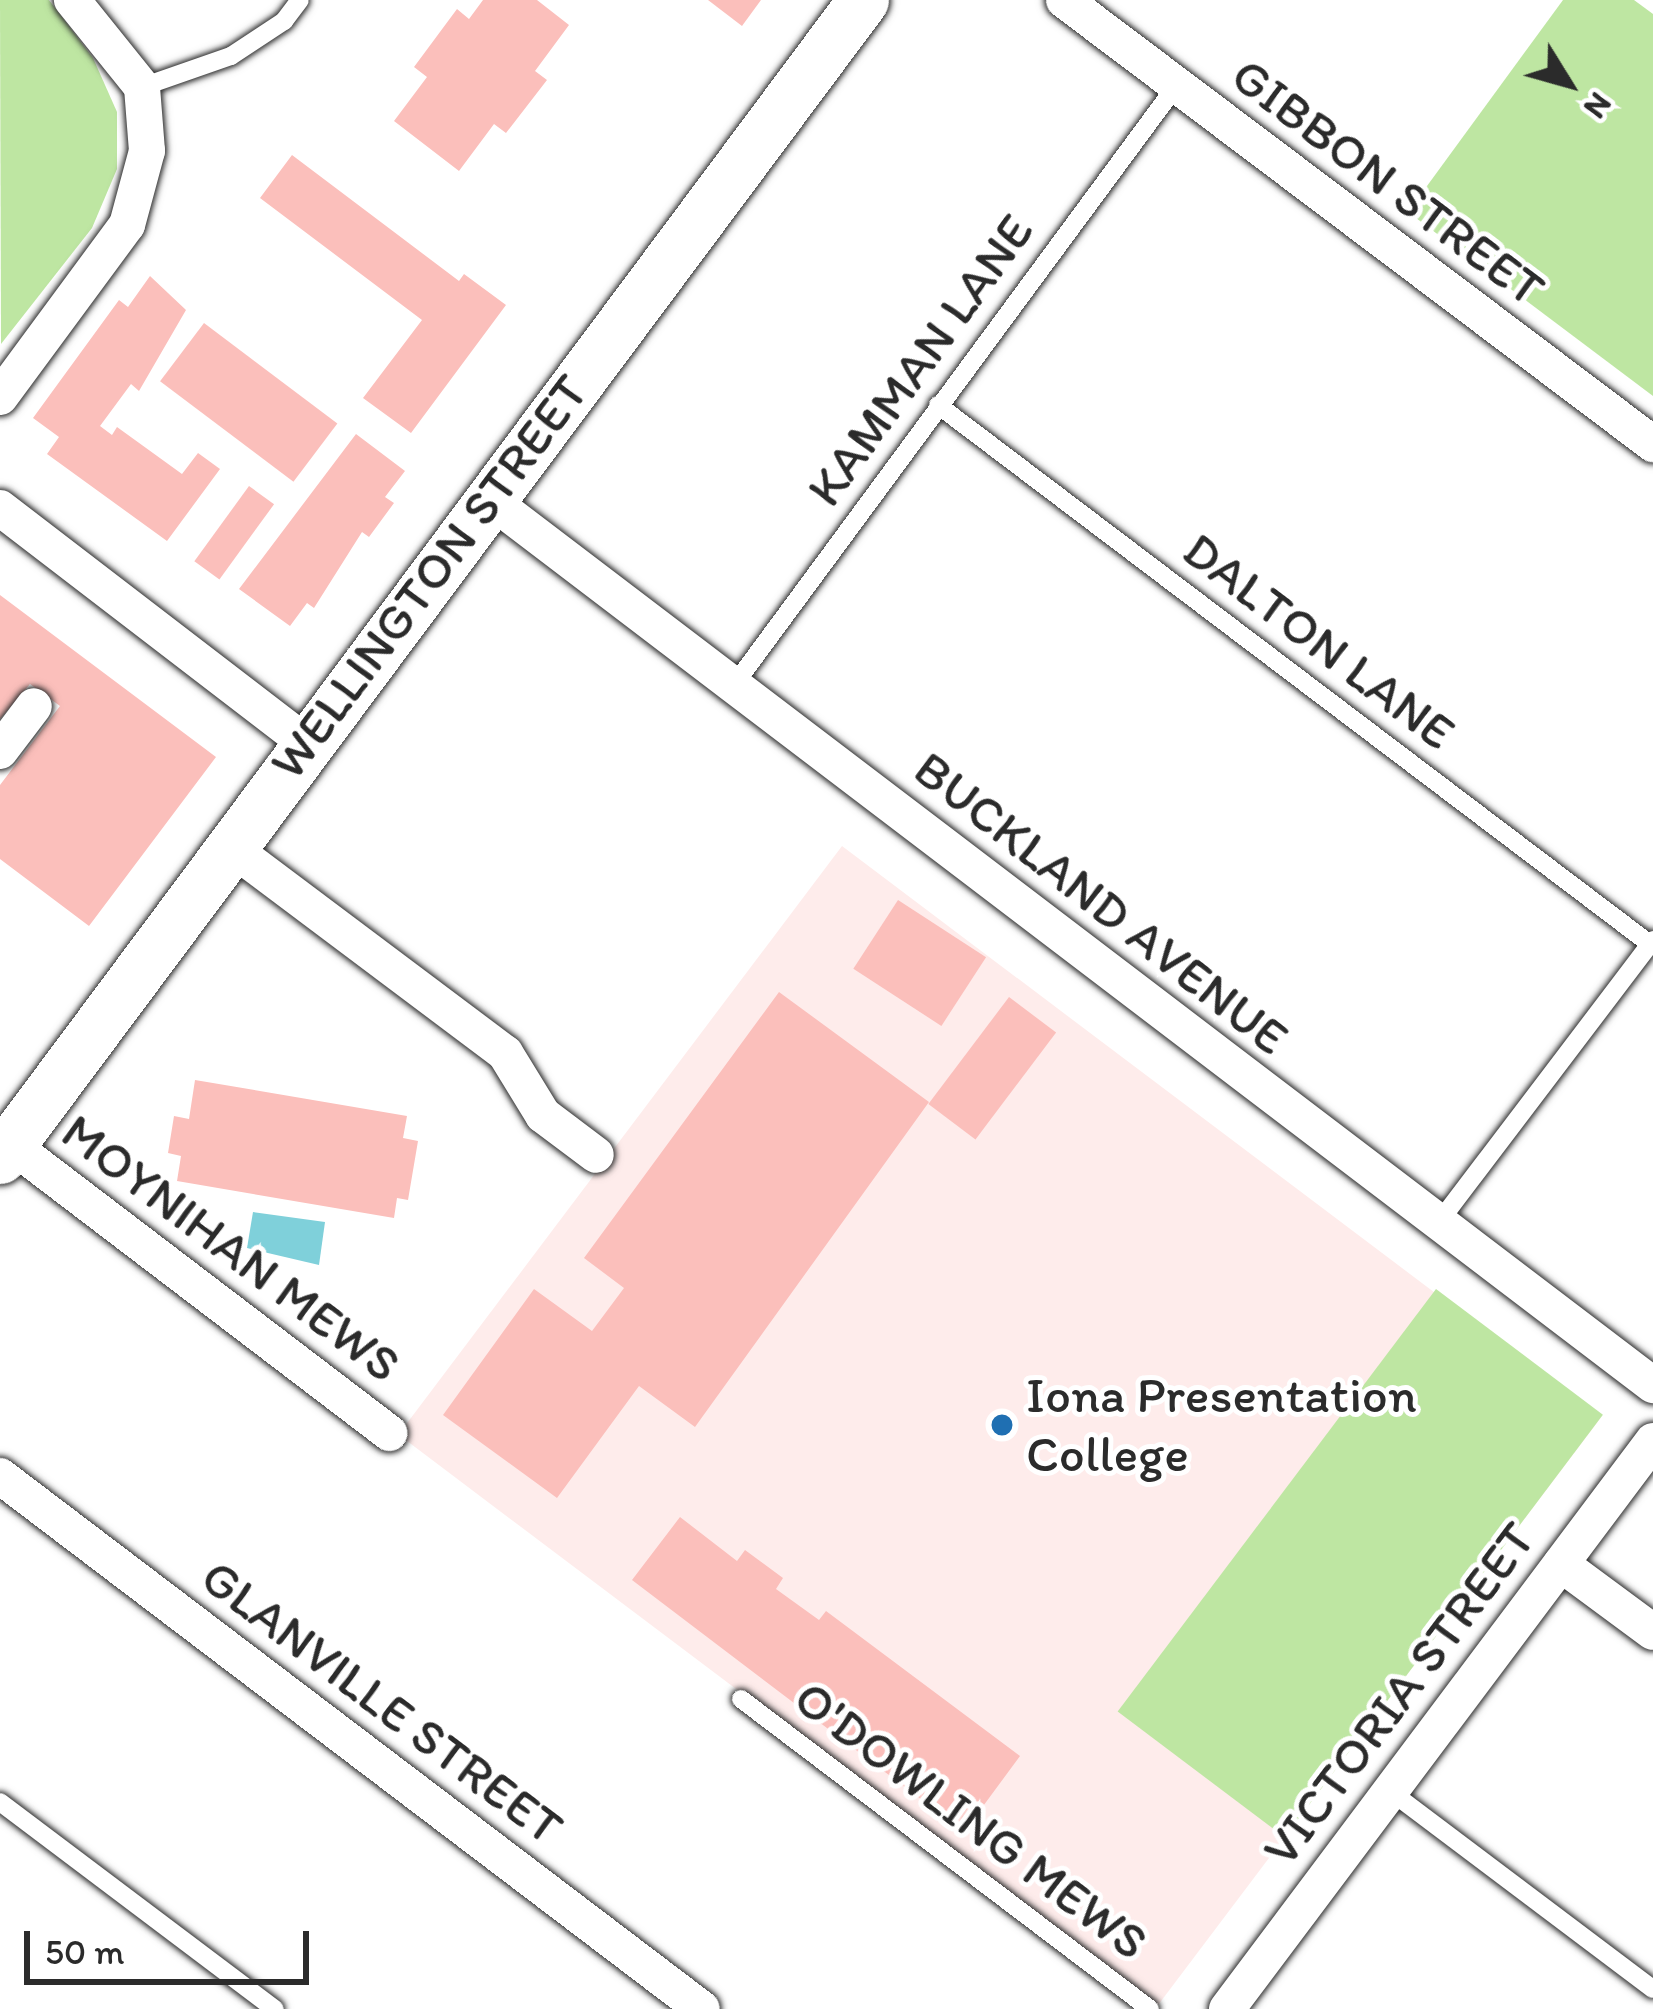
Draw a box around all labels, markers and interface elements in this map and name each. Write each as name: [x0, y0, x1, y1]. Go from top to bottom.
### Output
north arrow: [1509, 24, 1629, 144]
street label: GIBBON STREET: [1219, 44, 1557, 320]
text: N: [1576, 85, 1620, 127]
street label: KAMMAN LANE: [794, 202, 1046, 518]
street label: WELLINGTON STREET: [257, 362, 601, 792]
street label: DALTON LANE: [1171, 519, 1467, 763]
street label: BUCKLAND AVENUE: [903, 739, 1299, 1067]
street label: MOYNIHAN MEWS: [50, 1101, 412, 1395]
place label: Iona Presentation College: [1026, 1365, 1419, 1485]
marker: Iona Presentation College: [989, 1412, 1015, 1438]
street label: VICTORIA STREET: [1250, 1510, 1548, 1878]
street label: GLANVILLE STREET: [189, 1546, 575, 1858]
street label: O'DOWLING MEWS: [782, 1667, 1160, 1973]
scale bar: [30, 1907, 315, 1981]
text: 50 m: [45, 1930, 124, 1973]

